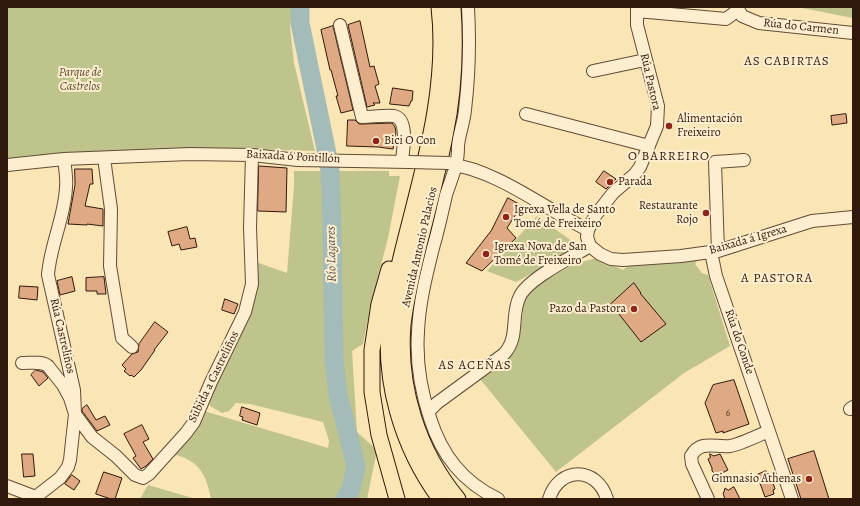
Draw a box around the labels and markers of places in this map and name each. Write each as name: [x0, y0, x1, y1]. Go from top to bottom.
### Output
place label: Alimentación Freixeiro: [677, 112, 743, 140]
marker: Alimentación Freixeiro: [664, 121, 674, 131]
place label: Bici O Con: [384, 134, 436, 148]
marker: Bici O Con: [371, 136, 381, 146]
place label: Parada: [618, 175, 652, 189]
marker: Parada: [605, 177, 615, 187]
place label: Restaurante Rojo: [639, 199, 698, 227]
place label: Igrexa Vella de Santo Tomé de Freixeiro: [514, 203, 615, 231]
marker: Restaurante Rojo: [701, 208, 711, 218]
marker: Igrexa Vella de Santo Tomé de Freixeiro: [501, 212, 511, 222]
place label: Igrexa Nova de San Tomé de Freixeiro: [494, 240, 587, 268]
marker: Igrexa Nova de San Tomé de Freixeiro: [481, 249, 491, 259]
place label: Pazo da Pastora: [549, 302, 626, 316]
marker: Pazo da Pastora: [629, 304, 639, 314]
place label: Gimnasio Athenas: [711, 472, 801, 486]
marker: Gimnasio Athenas: [804, 474, 814, 484]

